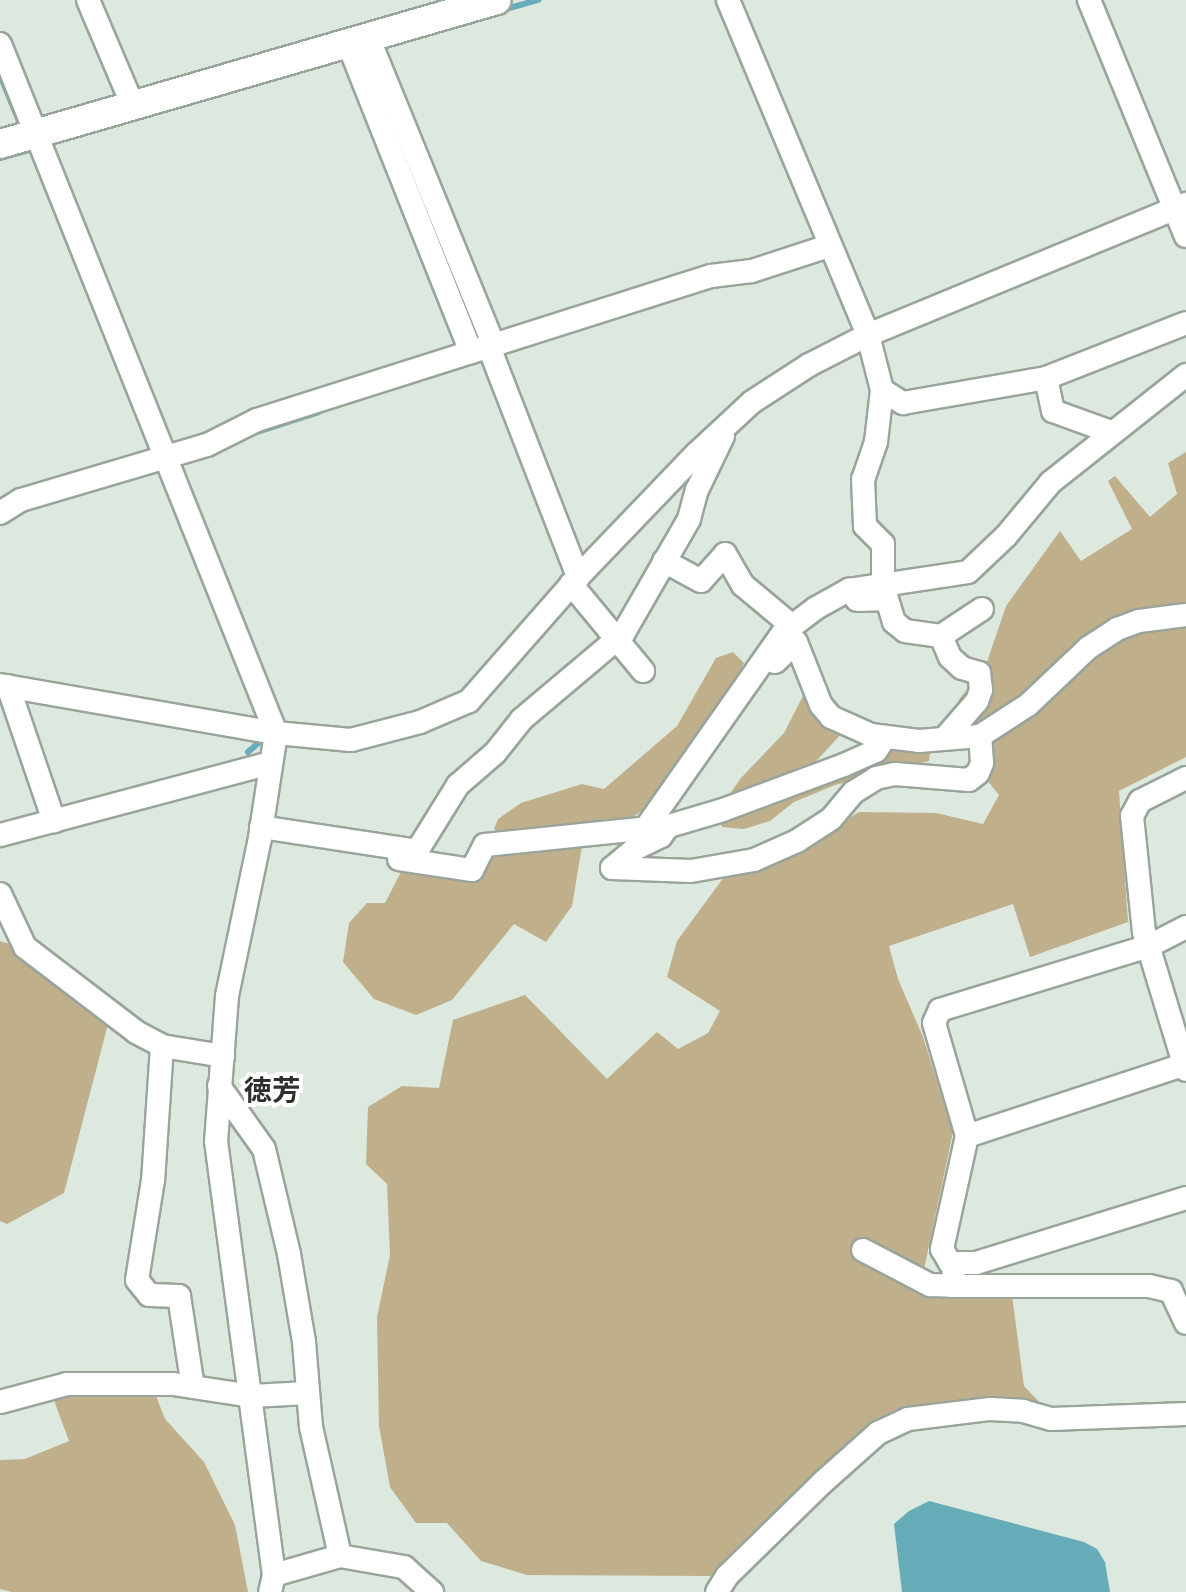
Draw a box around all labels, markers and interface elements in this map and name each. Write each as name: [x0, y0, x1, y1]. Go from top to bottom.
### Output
district label: 徳芳: [244, 1073, 300, 1107]

